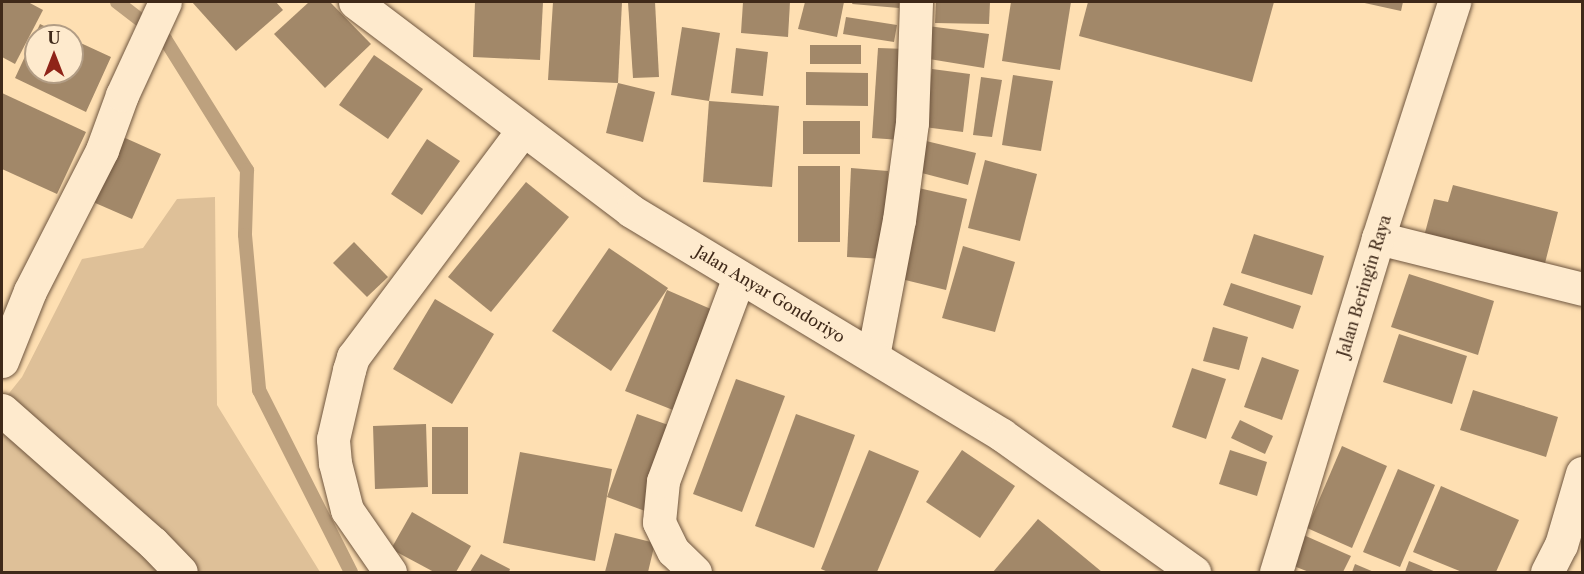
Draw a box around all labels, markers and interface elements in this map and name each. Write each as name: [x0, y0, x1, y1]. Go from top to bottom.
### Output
north arrow: [24, 24, 84, 84]
text: U: [48, 28, 61, 48]
street label: Jalan Beringin Raya: [1333, 213, 1395, 359]
street label: Jalan Anyar Gondoriyo: [691, 241, 849, 347]

